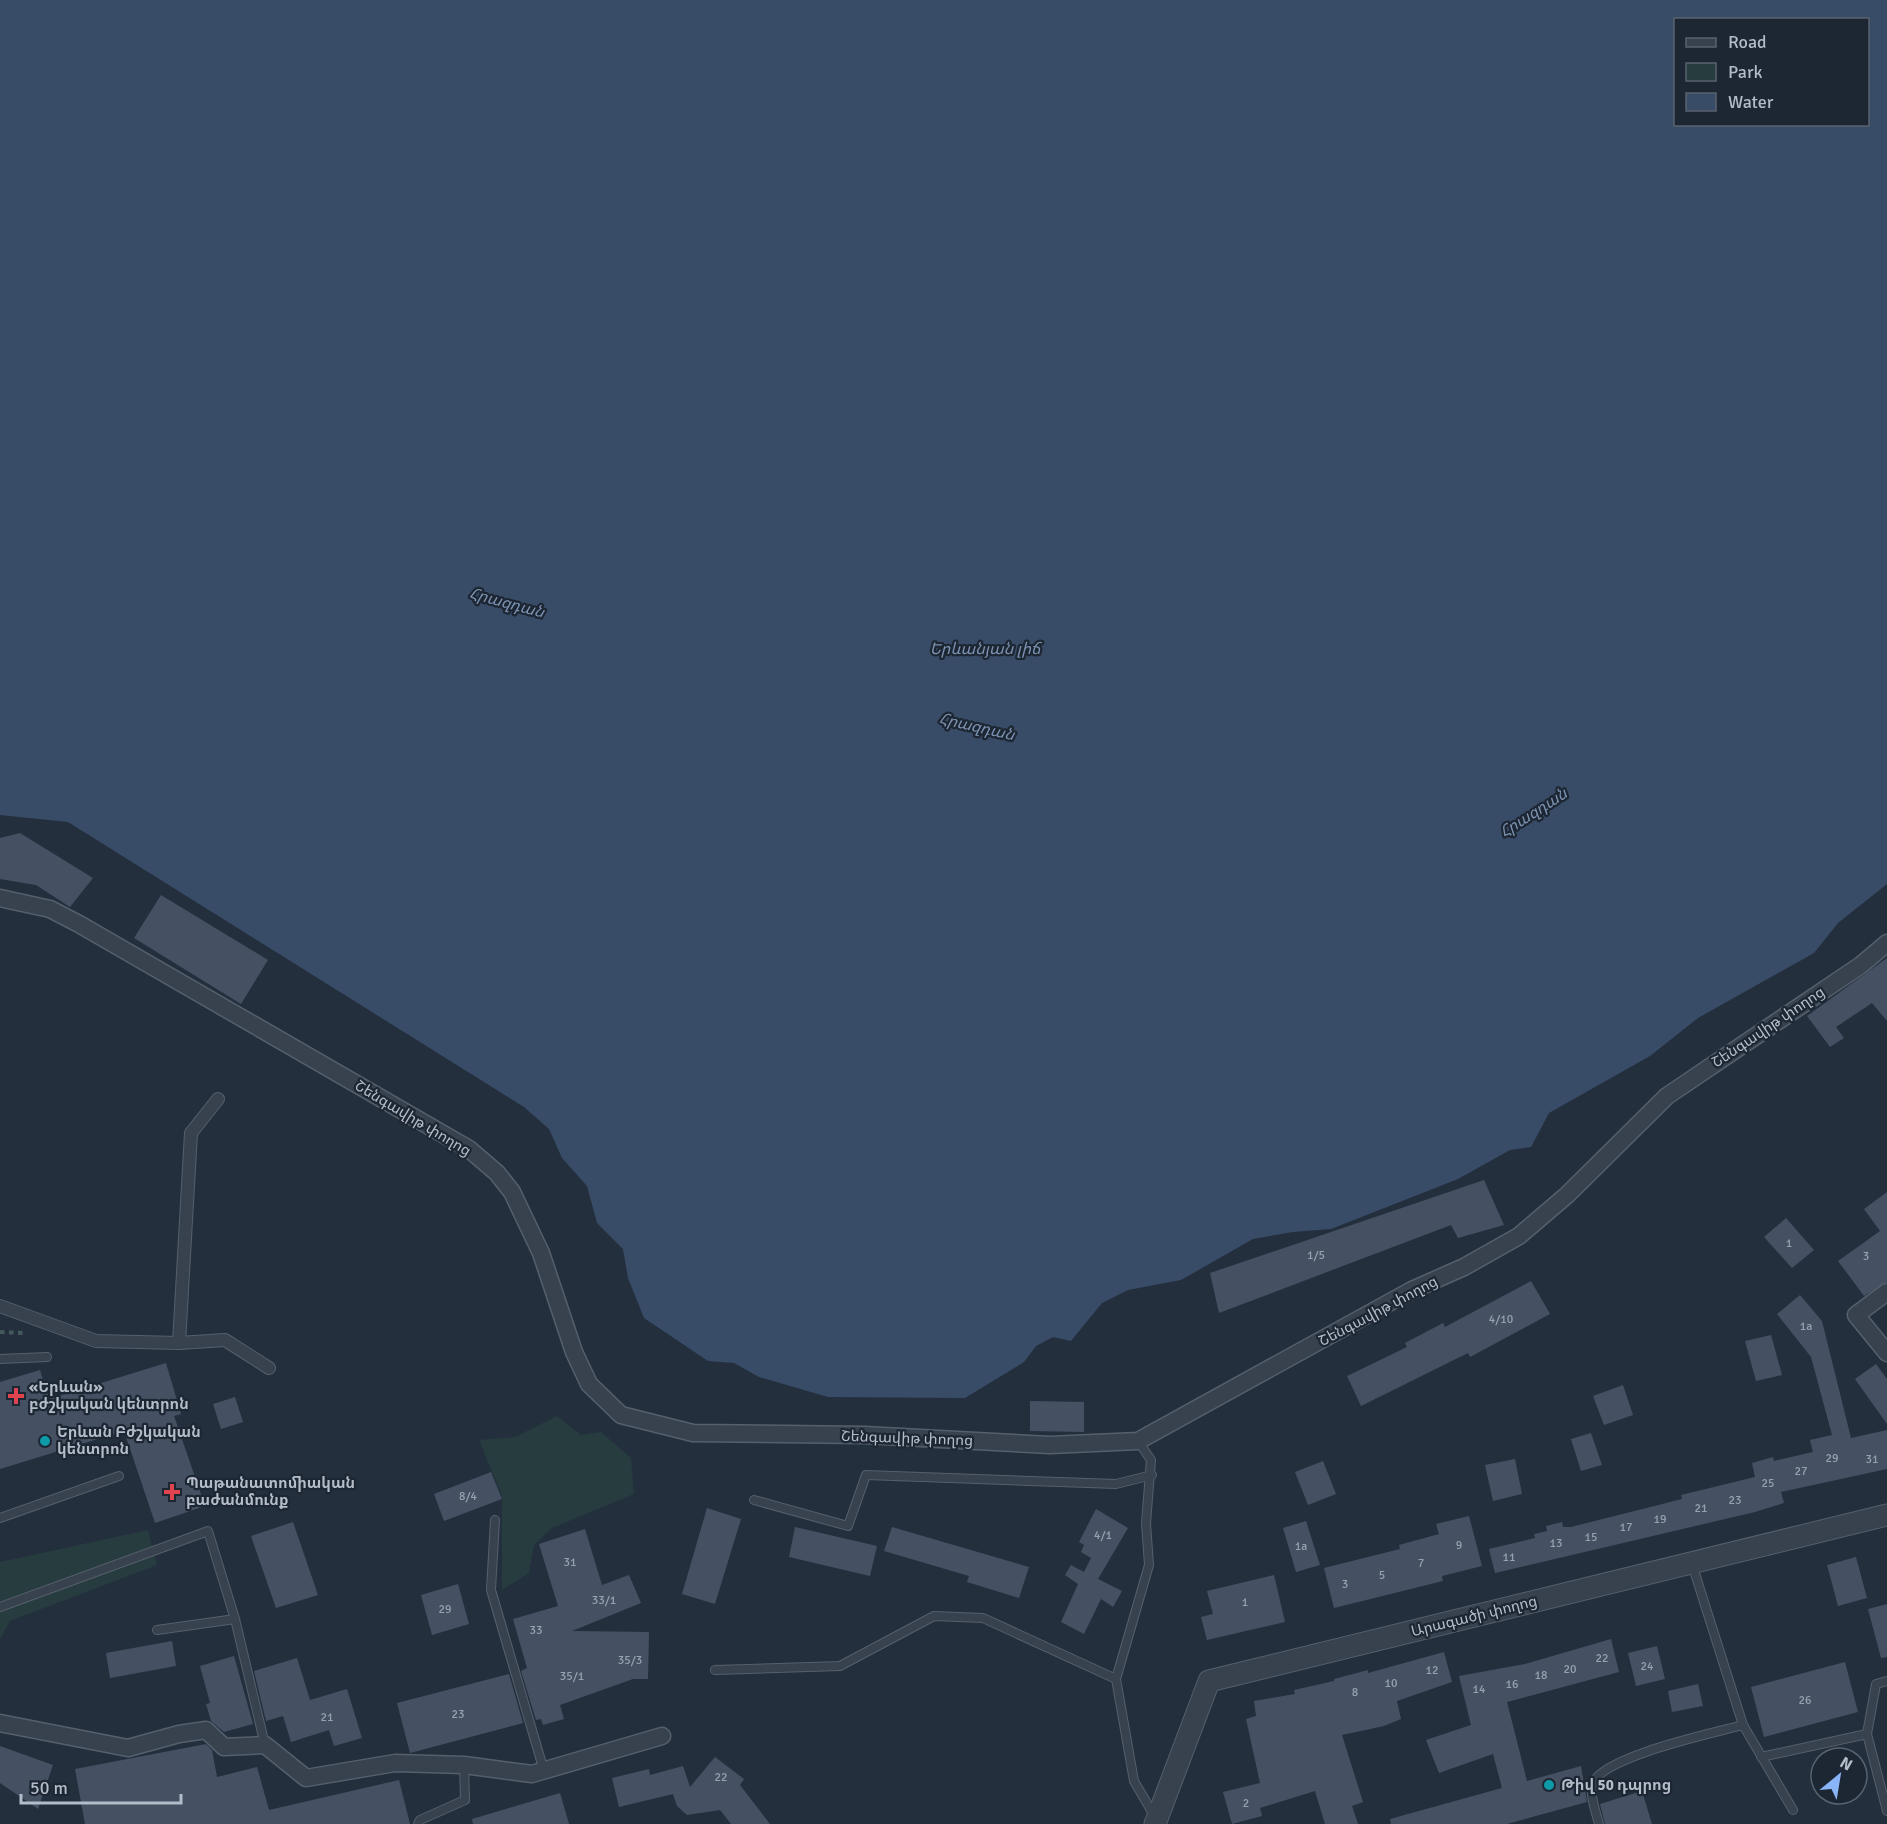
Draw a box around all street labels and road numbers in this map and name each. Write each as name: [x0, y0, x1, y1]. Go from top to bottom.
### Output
street label: Շենգավիթ փողոց: [1708, 983, 1828, 1071]
street label: Շենգավիթ փողոց: [352, 1076, 474, 1160]
street label: Շենգավիթ փողոց: [1315, 1272, 1441, 1350]
street label: Շենգավիթ փողոց: [841, 1427, 973, 1449]
street label: Արագածի փողոց: [1409, 1592, 1539, 1640]

